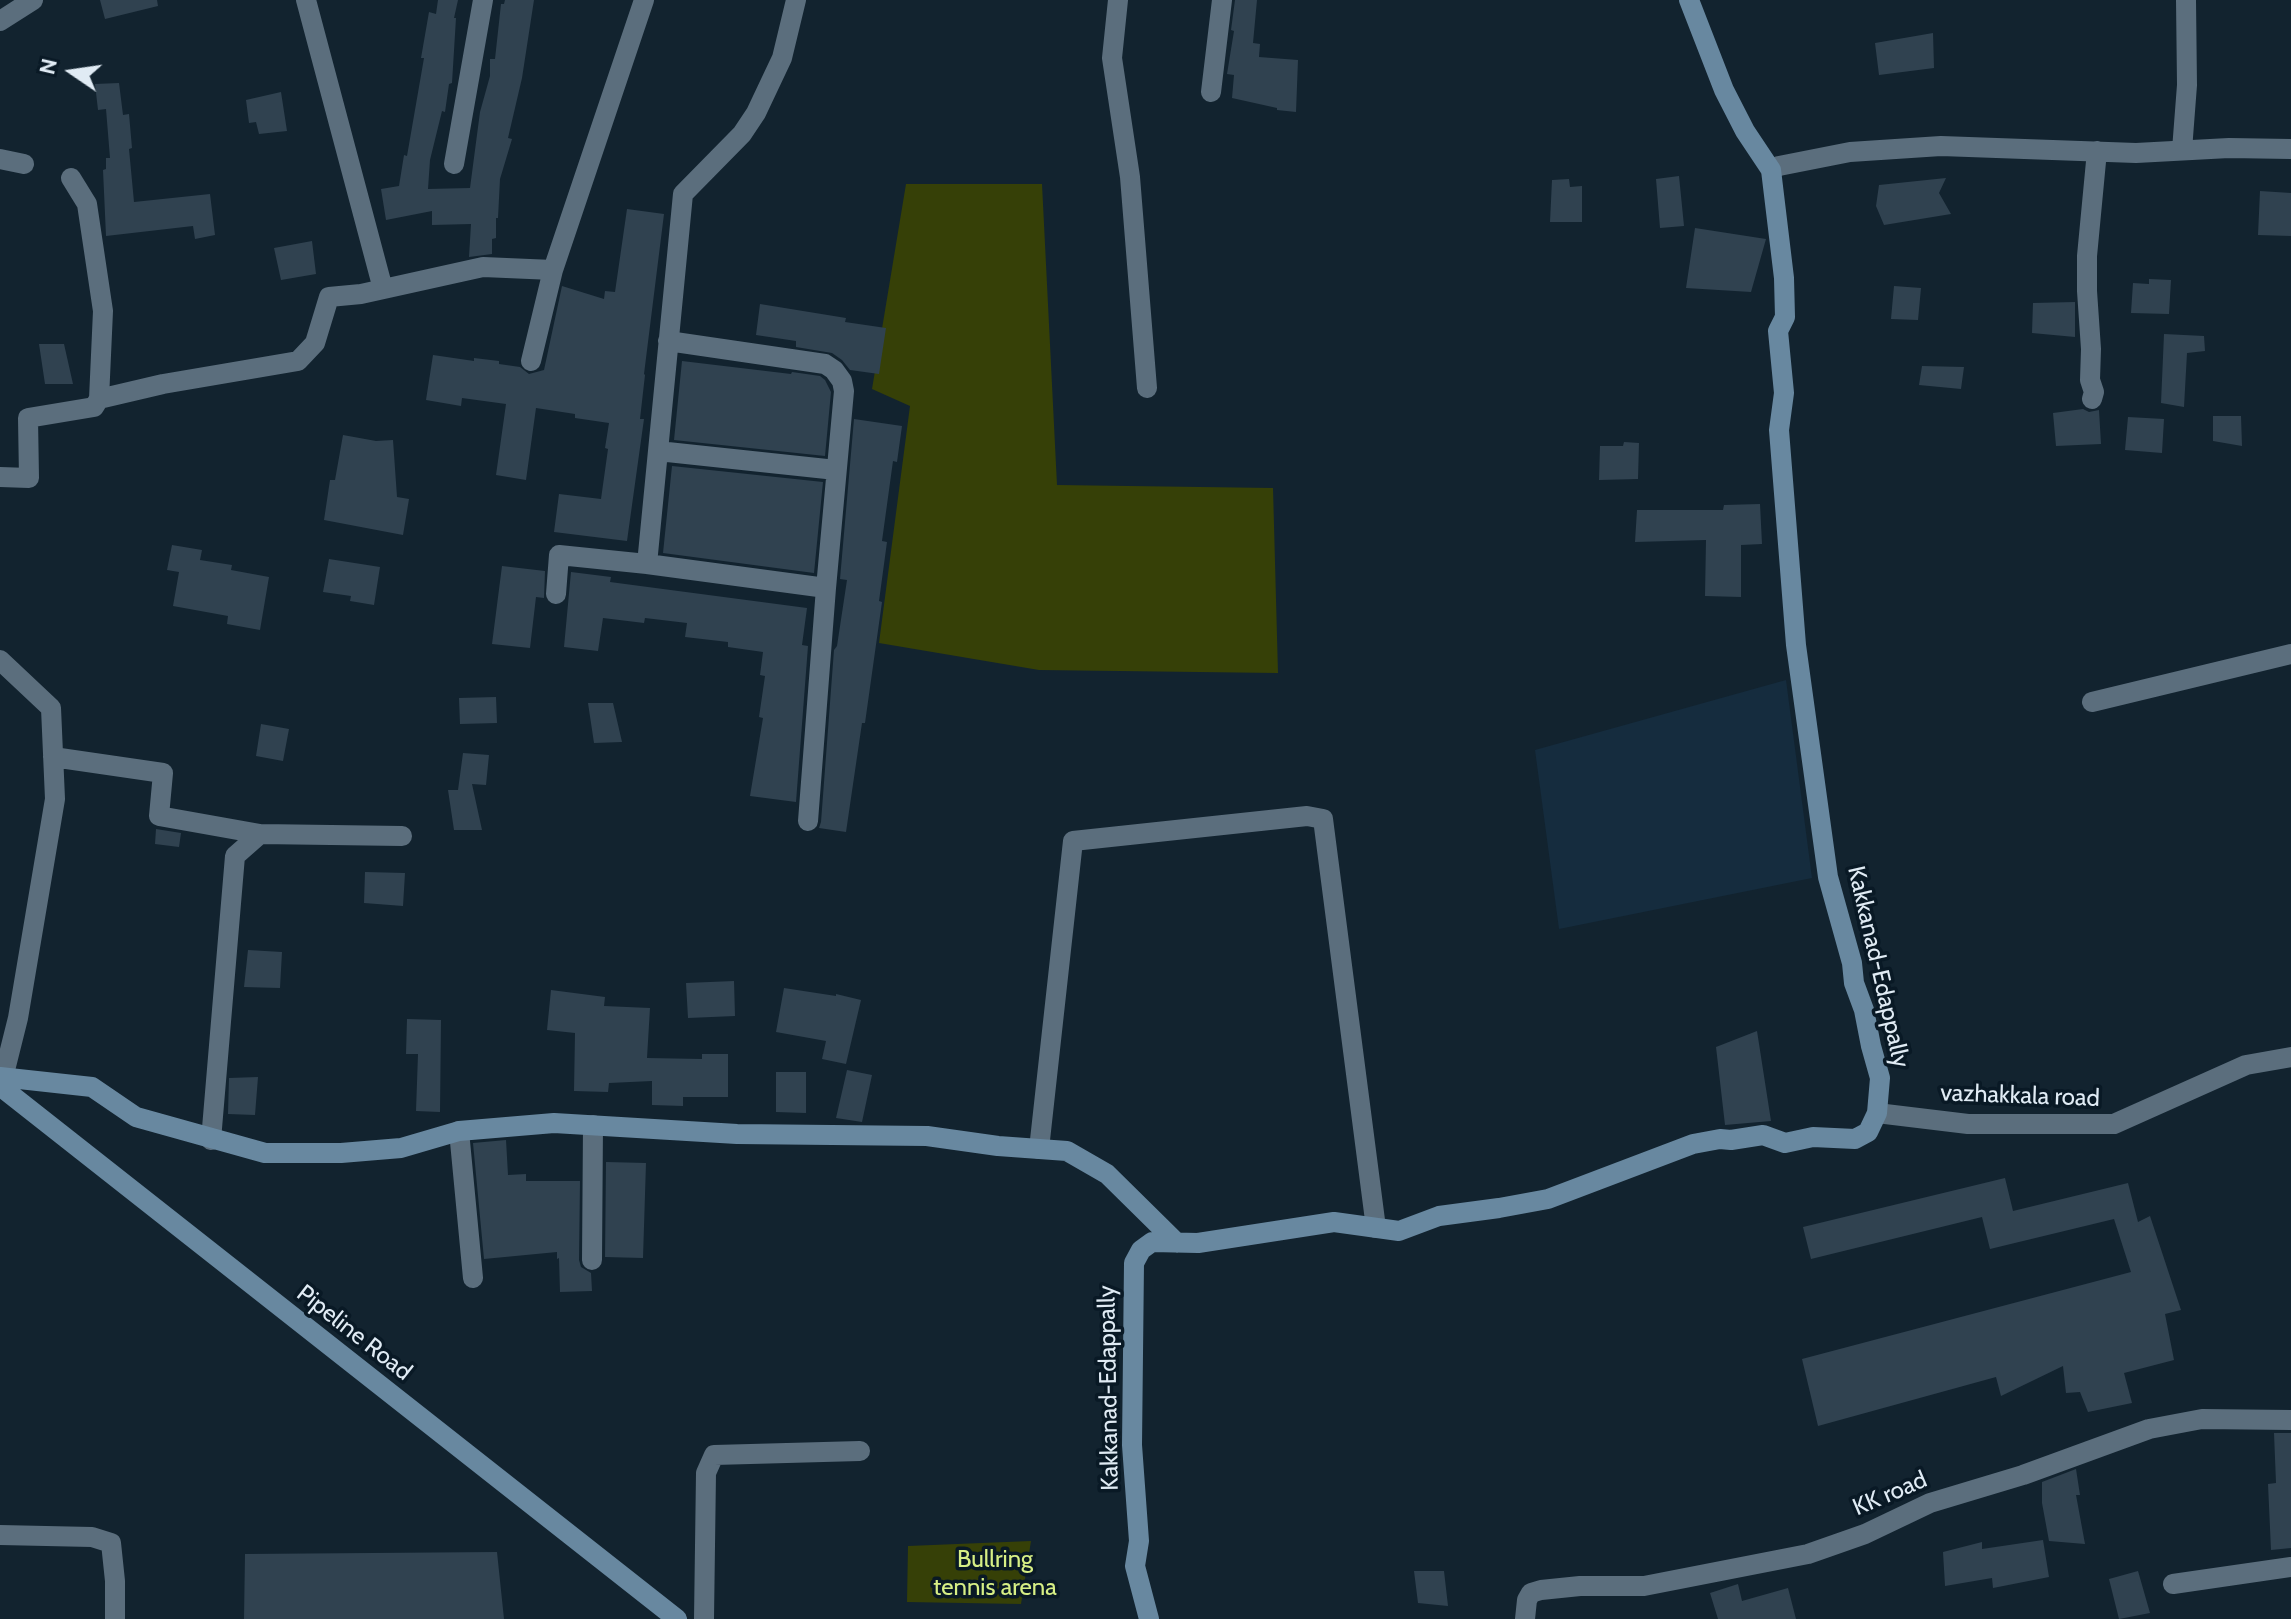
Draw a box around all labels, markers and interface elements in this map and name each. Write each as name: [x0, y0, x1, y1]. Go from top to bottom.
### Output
north arrow: [32, 32, 112, 112]
text: N: [33, 56, 63, 77]
street label: Kakkanad-Edappally: [1841, 864, 1915, 1070]
street label: vazhakkala road: [1940, 1079, 2100, 1113]
street label: Pipeline Road: [291, 1279, 417, 1387]
street label: Kakkanad-Edappally: [1093, 1285, 1125, 1491]
street label: KK road: [1849, 1466, 1931, 1522]
park label: Bullring tennis arena: [933, 1546, 1057, 1602]

